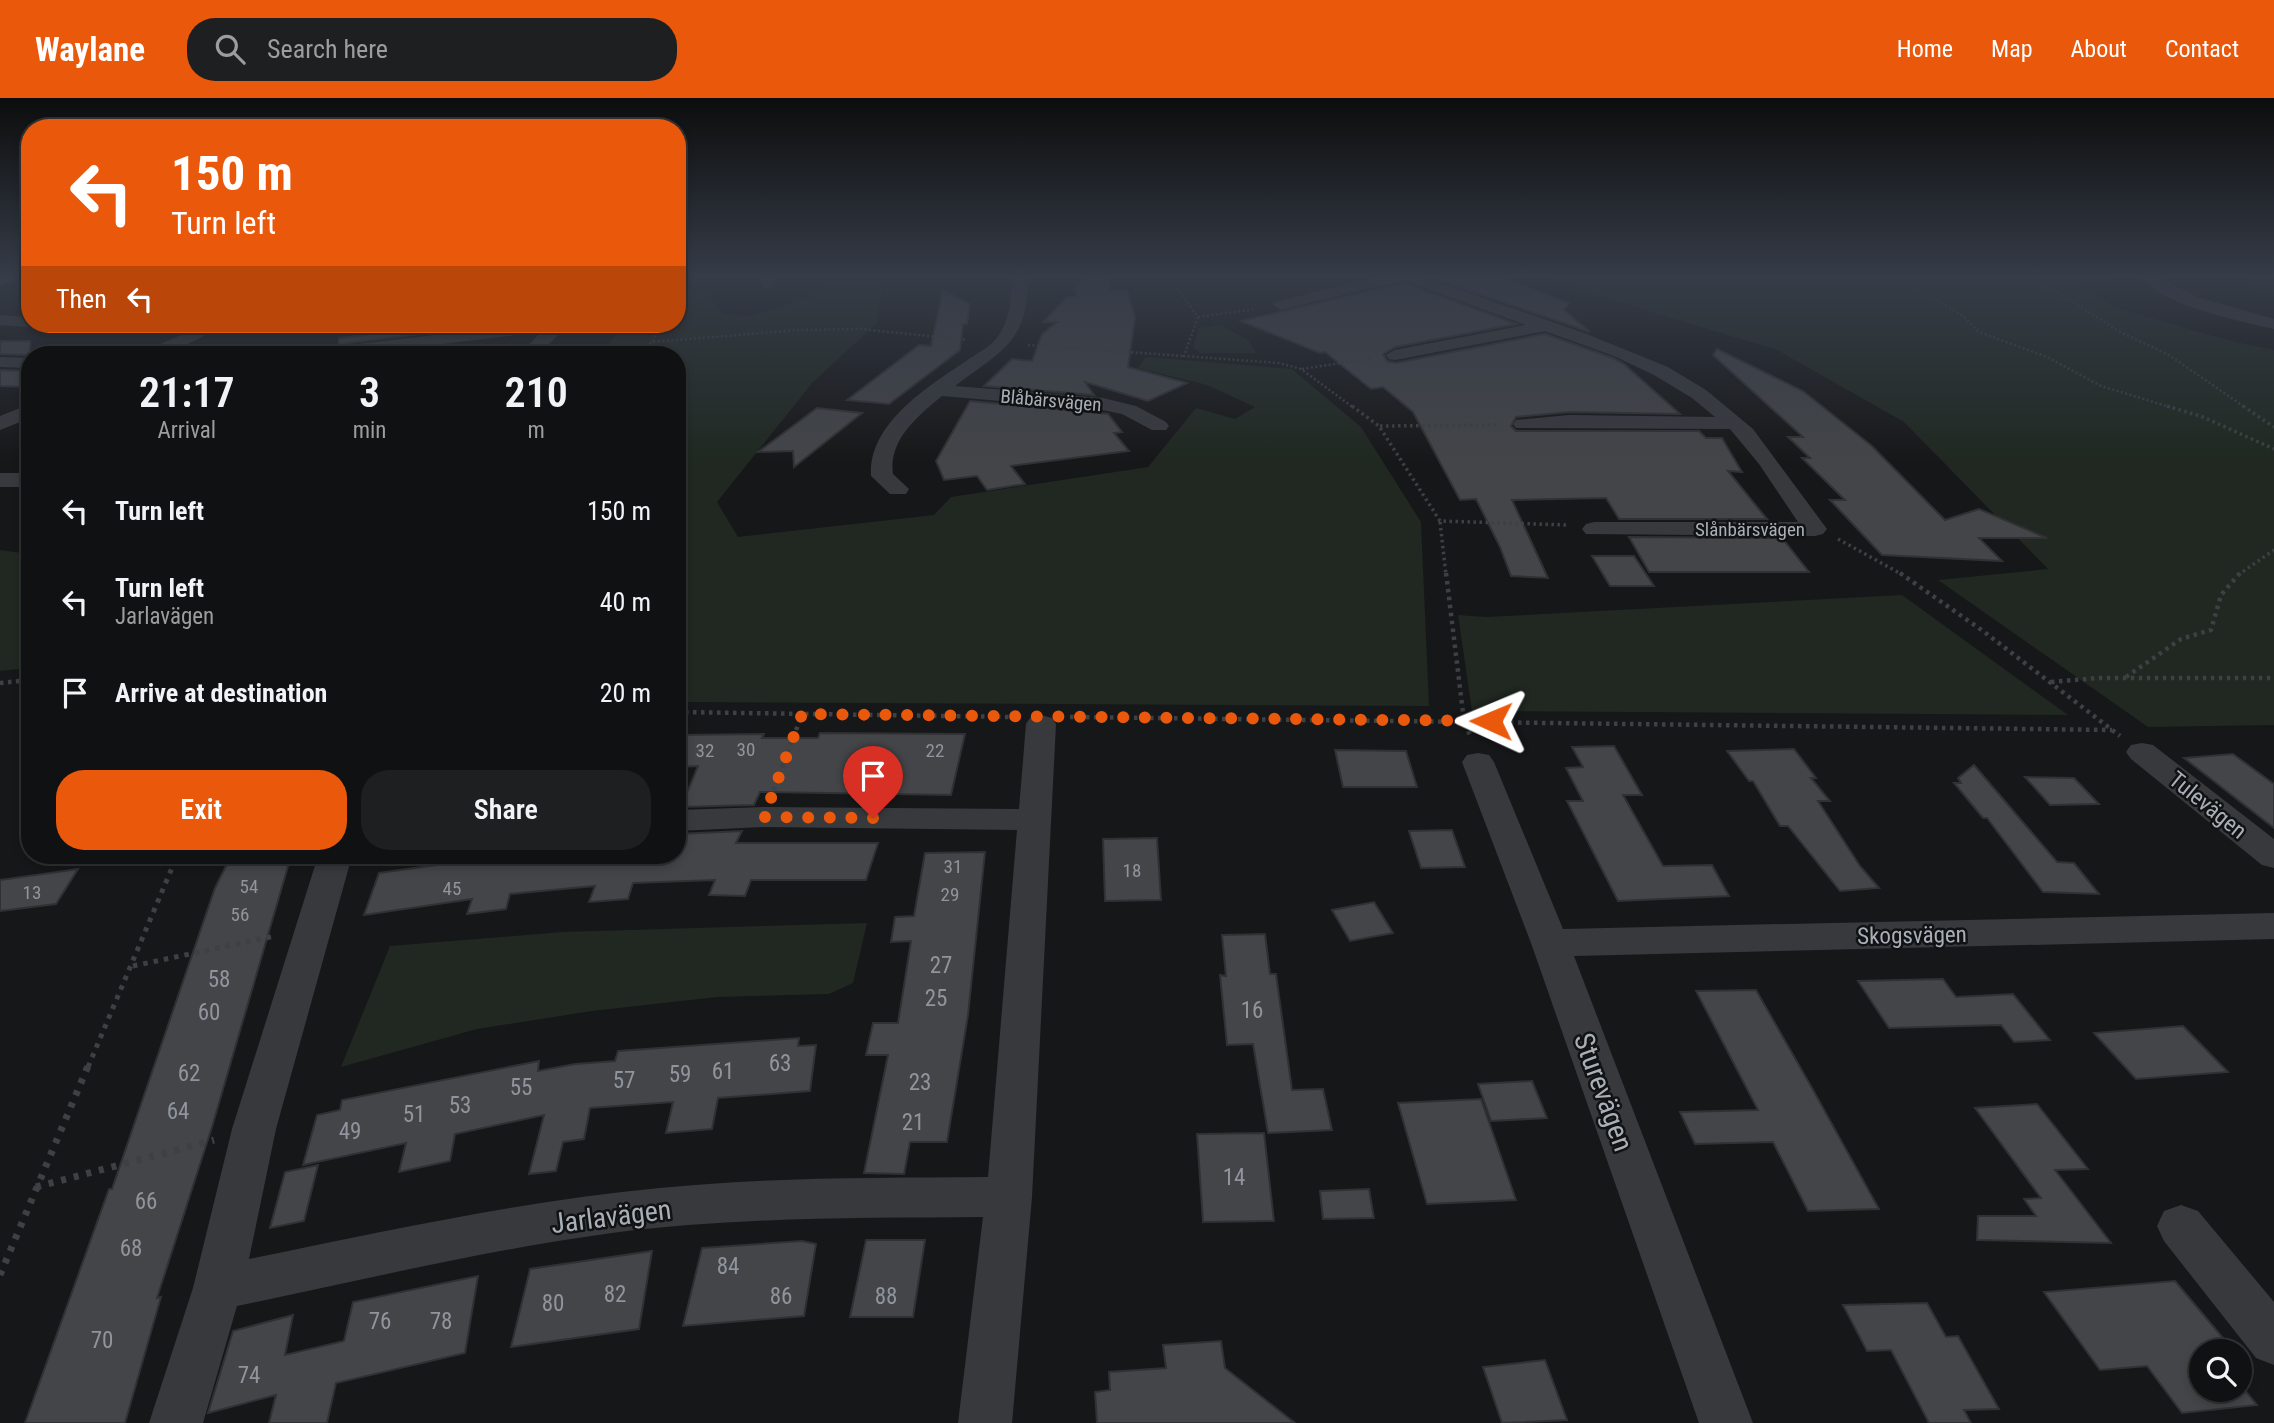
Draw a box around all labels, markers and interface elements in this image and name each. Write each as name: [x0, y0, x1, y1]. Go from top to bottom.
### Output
search box: [187, 18, 677, 81]
text: Waylane: [35, 30, 145, 69]
icon: search: [211, 30, 249, 68]
text: Search here: [267, 34, 388, 64]
text: Home: [1897, 35, 1953, 63]
text: Map: [1991, 35, 2033, 63]
text: About: [2071, 35, 2127, 63]
text: Contact: [2165, 35, 2239, 63]
text: 150 m: [171, 145, 293, 202]
icon: left: [56, 147, 147, 238]
text: Turn left: [171, 204, 276, 242]
icon: left: [121, 280, 159, 318]
text: Then: [56, 284, 107, 314]
text: 21:17: [139, 368, 235, 417]
text: 3: [359, 368, 380, 417]
text: 210: [505, 368, 568, 417]
street label: Blåbärsvägen: [999, 385, 1102, 416]
text: Arrival: [158, 417, 216, 444]
text: min: [353, 417, 386, 444]
text: m: [528, 417, 545, 444]
icon: left: [56, 492, 94, 530]
text: Turn left: [115, 496, 204, 526]
text: 150 m: [587, 496, 651, 526]
street label: Slånbärsvägen: [1695, 518, 1805, 541]
text: Turn left: [115, 573, 204, 603]
icon: left: [56, 583, 94, 621]
text: 40 m: [600, 587, 651, 617]
text: Jarlavägen: [115, 603, 214, 630]
icon: arrive: [56, 674, 94, 712]
text: Arrive at destination: [115, 678, 327, 708]
text: 20 m: [600, 678, 651, 708]
position arrow: [1454, 684, 1528, 758]
house number: 30: [737, 738, 755, 761]
house number: 32: [696, 739, 714, 762]
house number: 22: [926, 739, 944, 762]
pin: [843, 746, 903, 818]
icon: arrive: [854, 757, 892, 795]
street label: Tulevägen: [2163, 766, 2252, 845]
button: Exit: [56, 770, 347, 850]
button: Share: [361, 770, 651, 850]
house number: 31: [944, 855, 962, 878]
house number: 18: [1123, 859, 1141, 882]
house number: 54: [240, 875, 258, 898]
house number: 45: [443, 877, 461, 900]
house number: 13: [23, 881, 41, 904]
house number: 29: [941, 883, 959, 906]
house number: 56: [231, 903, 249, 926]
street label: Skogsvägen: [1857, 921, 1967, 950]
house number: 27: [930, 952, 952, 979]
house number: 58: [208, 966, 230, 993]
house number: 25: [925, 985, 947, 1012]
house number: 16: [1241, 997, 1263, 1024]
house number: 60: [198, 999, 220, 1026]
street label: Sturevägen: [1567, 1029, 1640, 1156]
house number: 63: [769, 1050, 791, 1077]
house number: 61: [712, 1058, 734, 1085]
house number: 62: [178, 1060, 200, 1087]
house number: 59: [669, 1061, 691, 1088]
house number: 57: [613, 1067, 635, 1094]
house number: 23: [909, 1069, 931, 1096]
house number: 55: [510, 1074, 532, 1101]
house number: 53: [449, 1092, 471, 1119]
house number: 64: [167, 1098, 189, 1125]
house number: 51: [403, 1101, 425, 1128]
house number: 21: [902, 1109, 924, 1136]
house number: 49: [339, 1118, 361, 1145]
house number: 14: [1223, 1164, 1245, 1191]
house number: 66: [135, 1188, 157, 1215]
street label: Jarlavägen: [549, 1193, 673, 1240]
house number: 68: [120, 1235, 142, 1262]
house number: 84: [717, 1253, 739, 1280]
house number: 82: [604, 1281, 626, 1308]
house number: 86: [770, 1283, 792, 1310]
house number: 88: [875, 1283, 897, 1310]
house number: 80: [542, 1290, 564, 1317]
house number: 76: [369, 1308, 391, 1335]
house number: 78: [430, 1308, 452, 1335]
house number: 70: [91, 1327, 113, 1354]
map controls: [2189, 1339, 2252, 1402]
button: search: [2189, 1339, 2252, 1402]
house number: 74: [238, 1362, 260, 1389]

